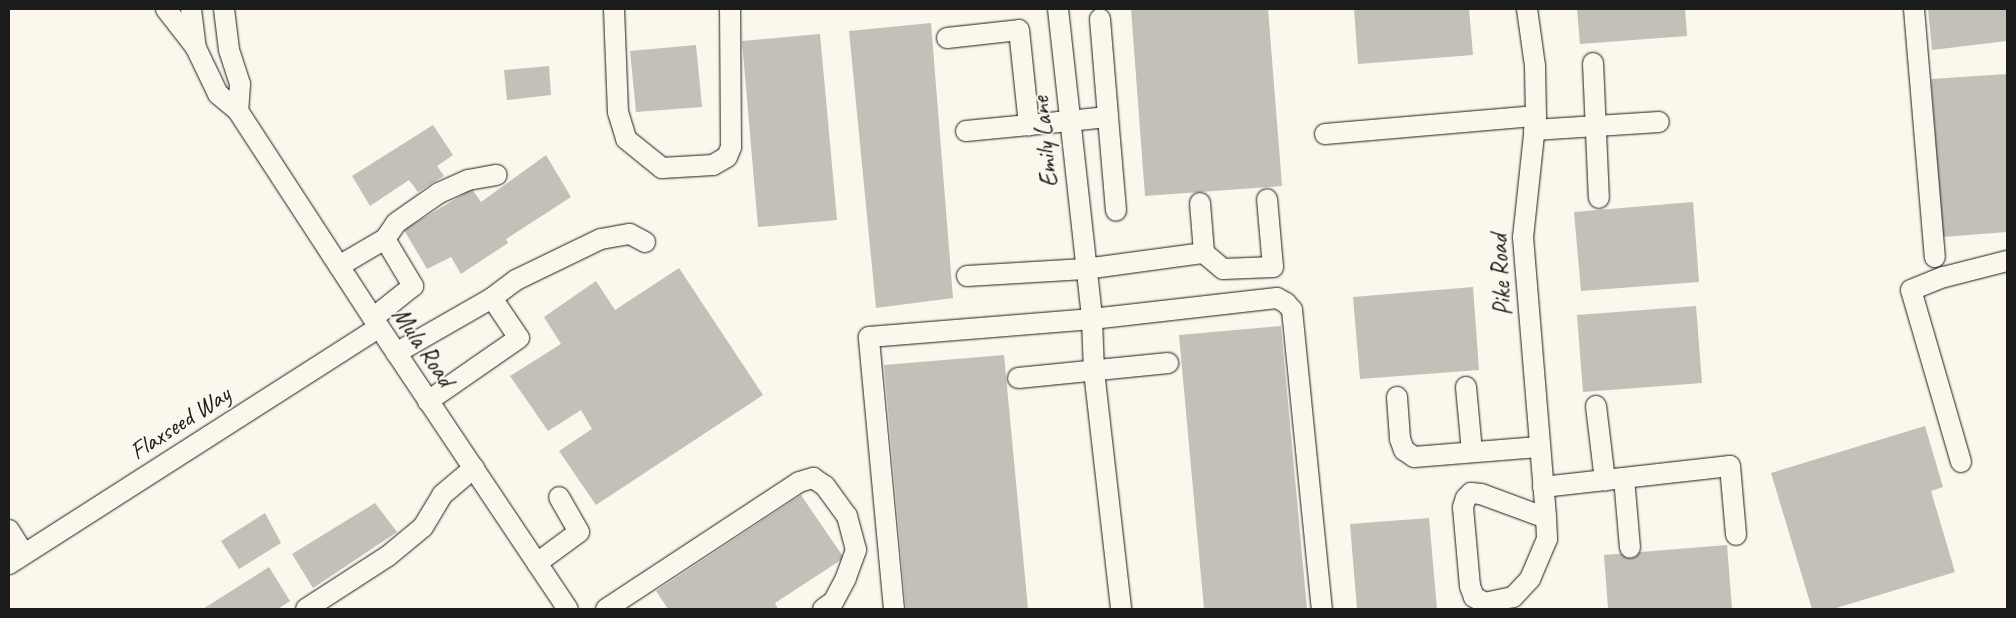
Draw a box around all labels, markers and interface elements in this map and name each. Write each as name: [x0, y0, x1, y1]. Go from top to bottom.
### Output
street label: Emily Lane: [1025, 95, 1065, 189]
street label: Pike Road: [1484, 233, 1518, 317]
street label: Mula Road: [386, 302, 460, 392]
street label: Flaxseed Way: [124, 380, 236, 466]

